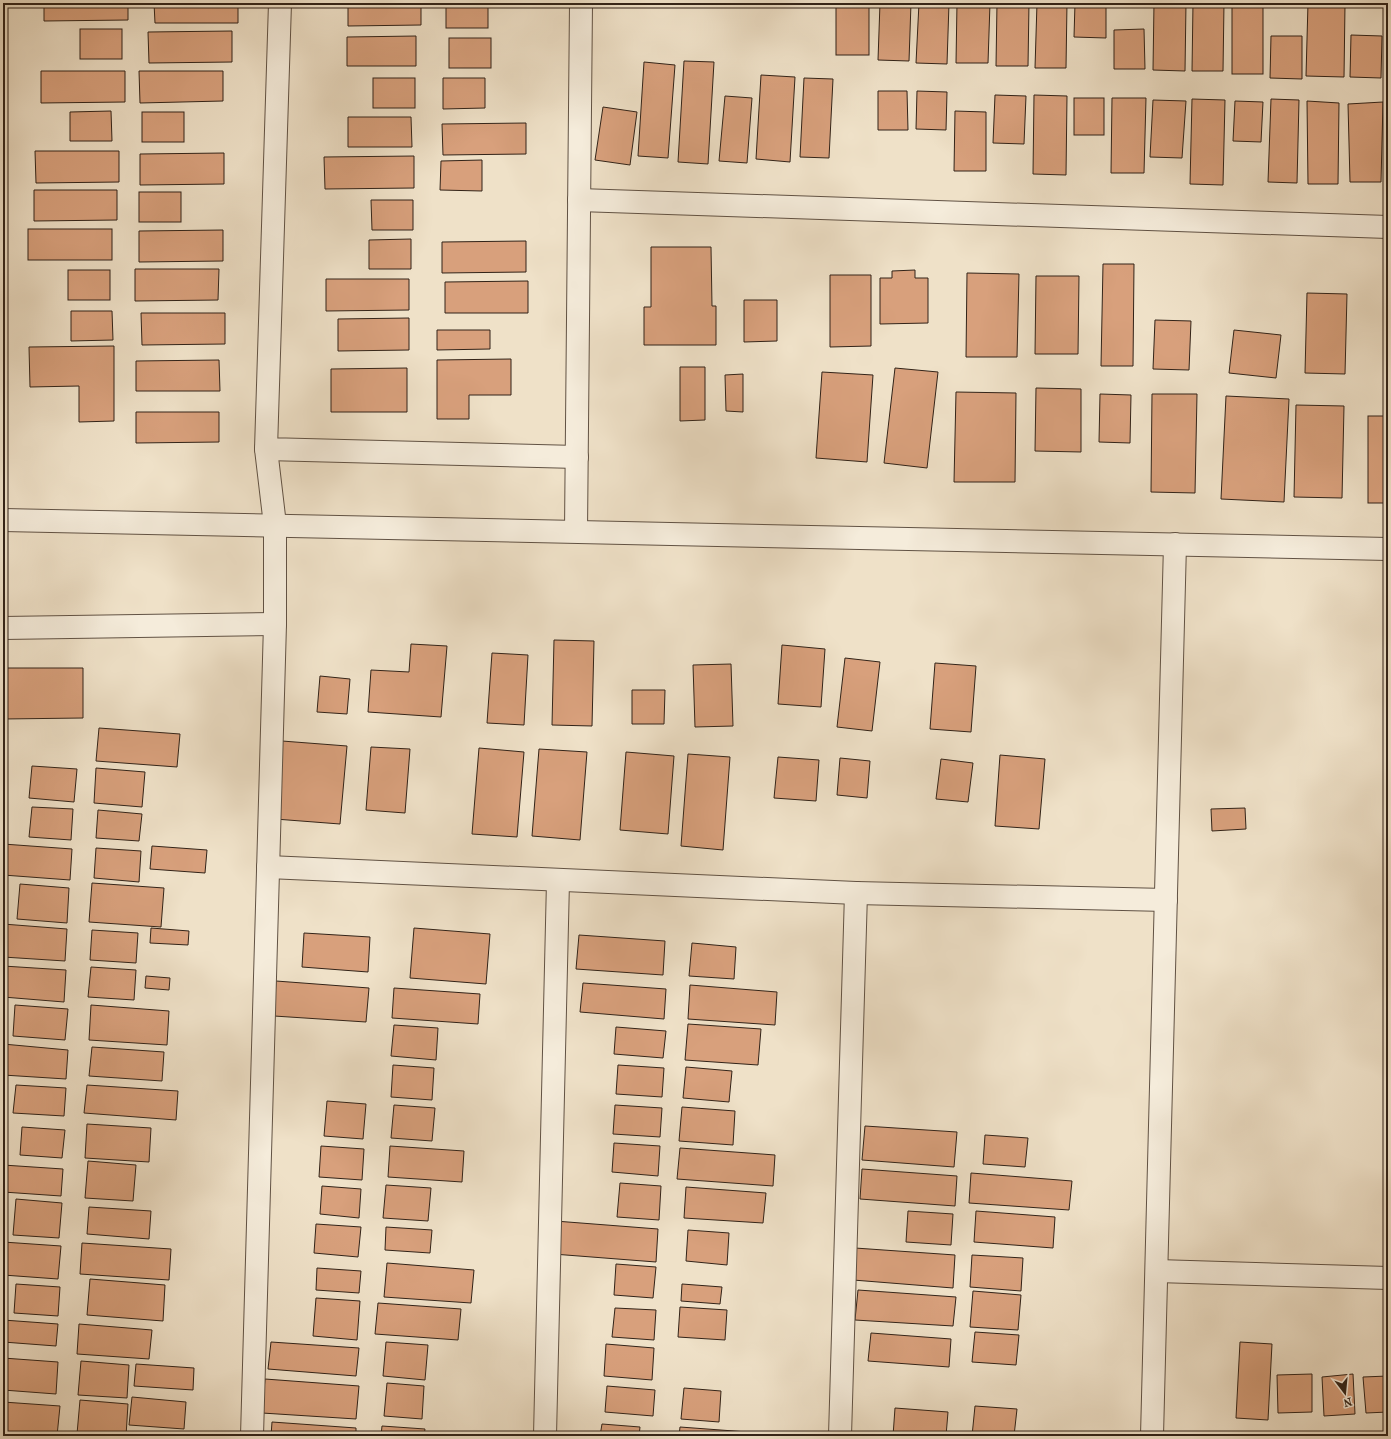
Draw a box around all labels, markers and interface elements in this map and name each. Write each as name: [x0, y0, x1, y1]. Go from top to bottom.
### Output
north arrow: [1325, 1373, 1365, 1413]
text: N: [1341, 1395, 1353, 1410]

